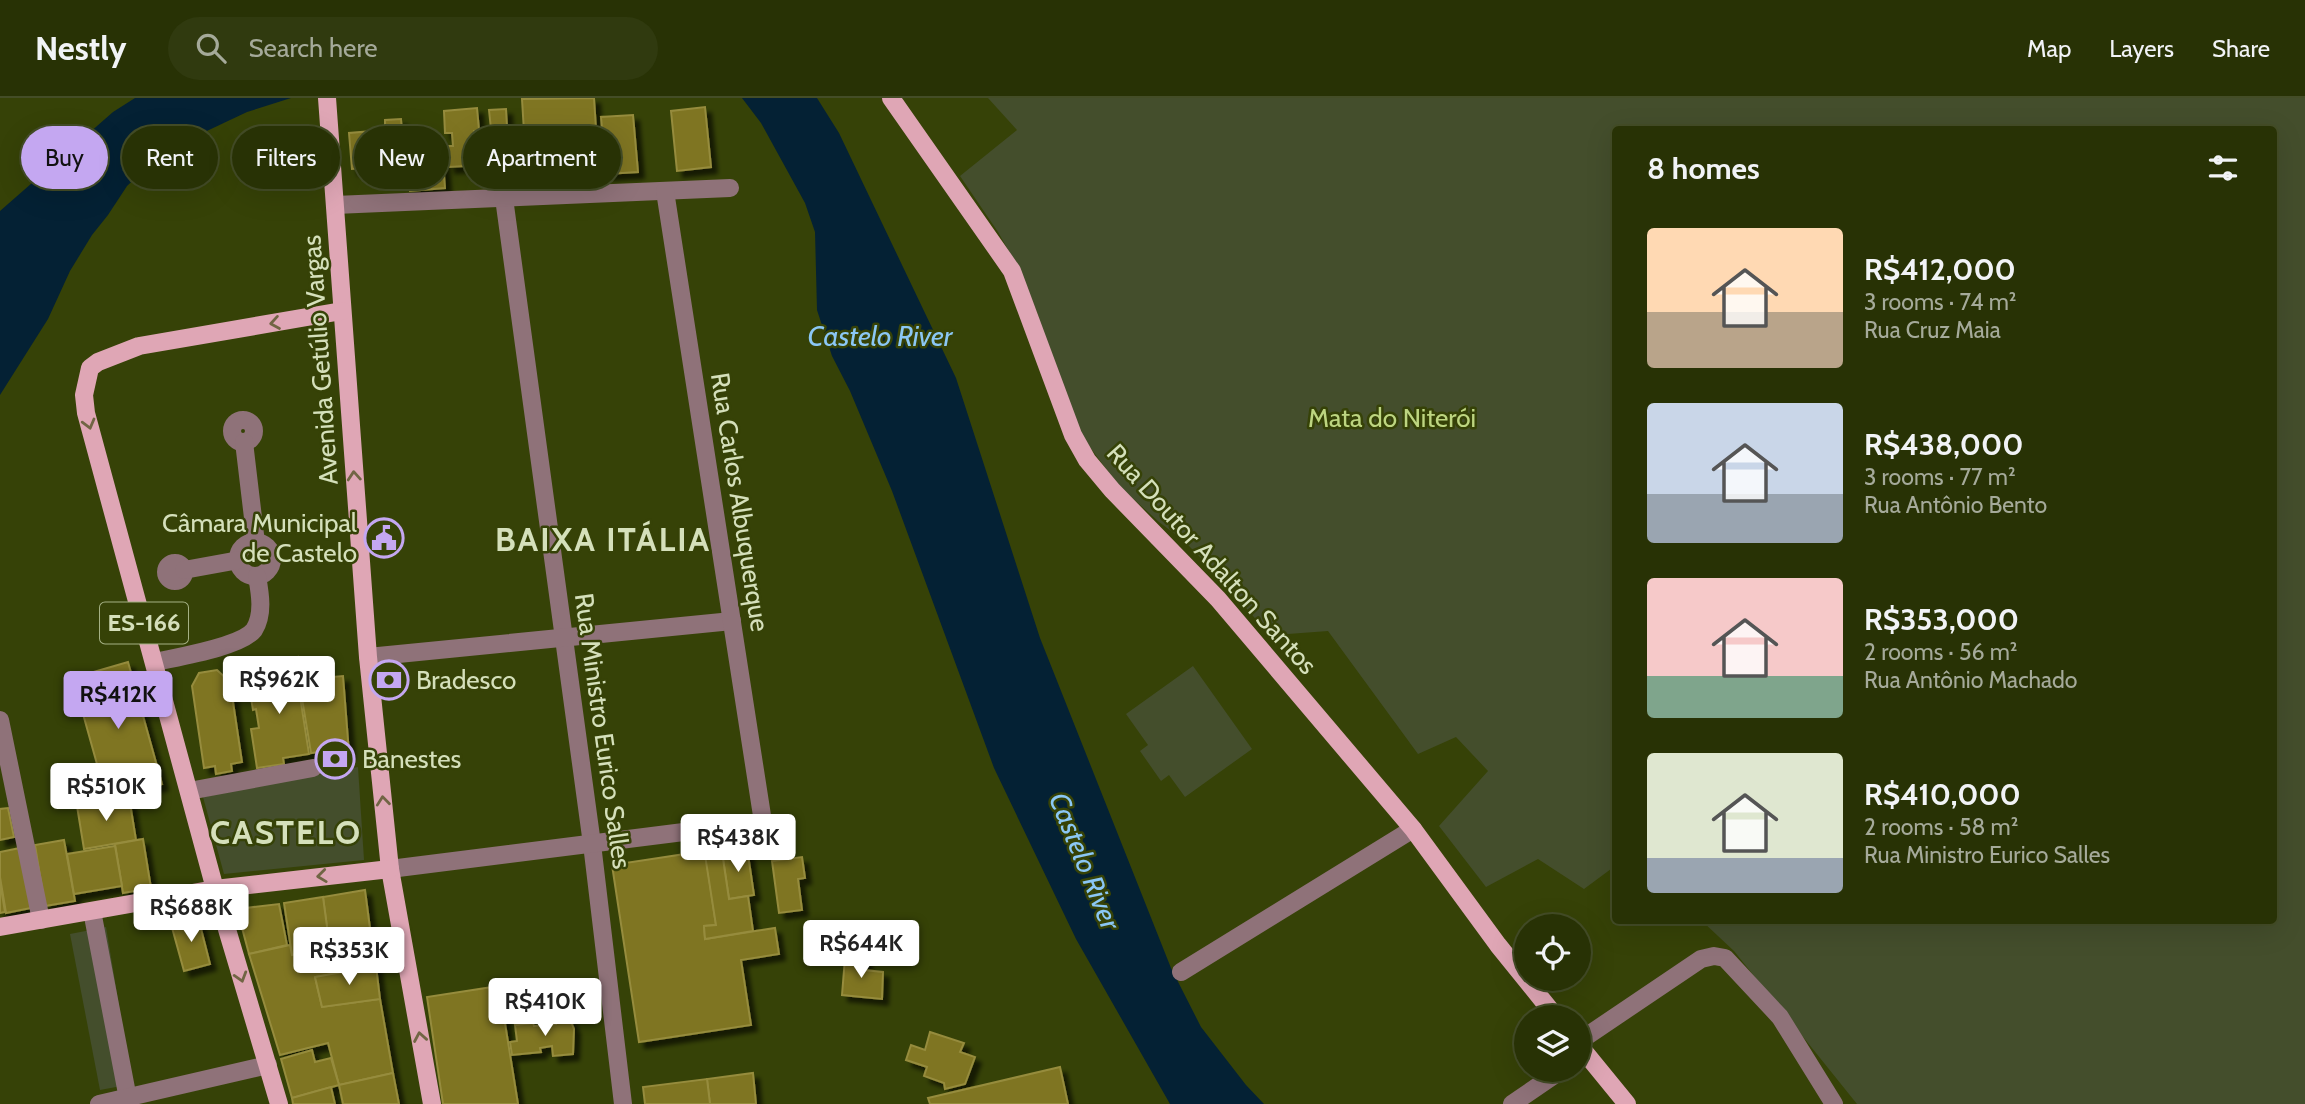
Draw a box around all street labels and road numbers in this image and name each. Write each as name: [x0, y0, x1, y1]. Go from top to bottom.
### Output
street label: Avenida Getúlio Vargas: [295, 234, 345, 486]
street label: Rua Carlos Albuquerque: [704, 370, 776, 634]
street label: Rua Doutor Adalton Santos: [1100, 437, 1324, 681]
street label: Rua Ministro Eurico Salles: [568, 591, 638, 871]
road number: ES-166: [100, 602, 188, 644]

